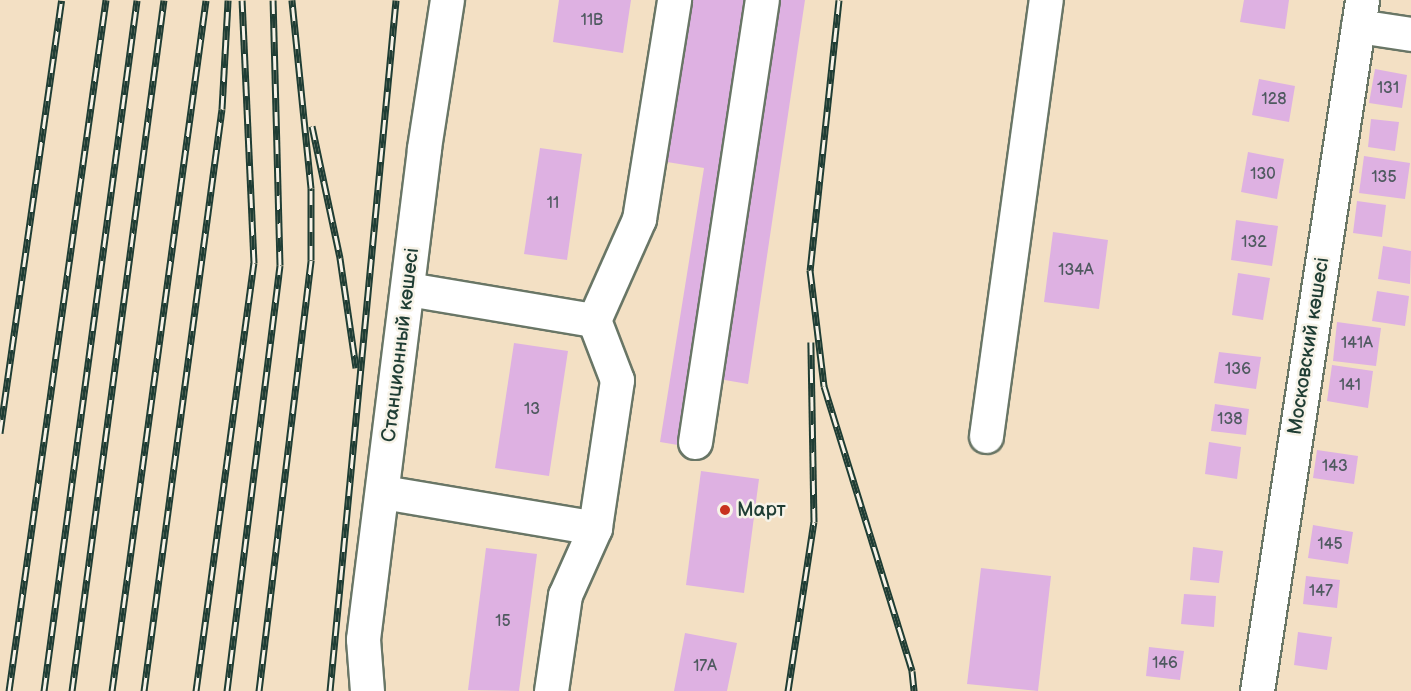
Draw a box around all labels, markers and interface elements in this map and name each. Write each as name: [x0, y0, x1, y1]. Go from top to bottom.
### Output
house number: 11В: [581, 11, 603, 31]
house number: 131: [1377, 79, 1399, 99]
house number: 128: [1262, 90, 1286, 110]
house number: 130: [1250, 165, 1276, 185]
house number: 135: [1371, 168, 1397, 188]
house number: 11: [547, 194, 559, 214]
house number: 132: [1241, 233, 1267, 253]
street label: Станционный көшесі: [377, 247, 425, 443]
street label: Московский көшесі: [1283, 256, 1335, 436]
house number: 134А: [1058, 261, 1094, 281]
house number: 141А: [1341, 334, 1373, 354]
house number: 136: [1225, 360, 1251, 380]
house number: 141: [1339, 376, 1361, 396]
house number: 13: [524, 400, 540, 420]
house number: 138: [1217, 410, 1243, 430]
house number: 143: [1322, 457, 1348, 477]
place label: Март: [737, 498, 786, 522]
marker: Март: [718, 503, 732, 517]
house number: 145: [1317, 535, 1343, 555]
house number: 147: [1309, 582, 1333, 602]
house number: 15: [495, 612, 511, 632]
house number: 146: [1152, 654, 1178, 674]
house number: 17А: [693, 657, 717, 677]

